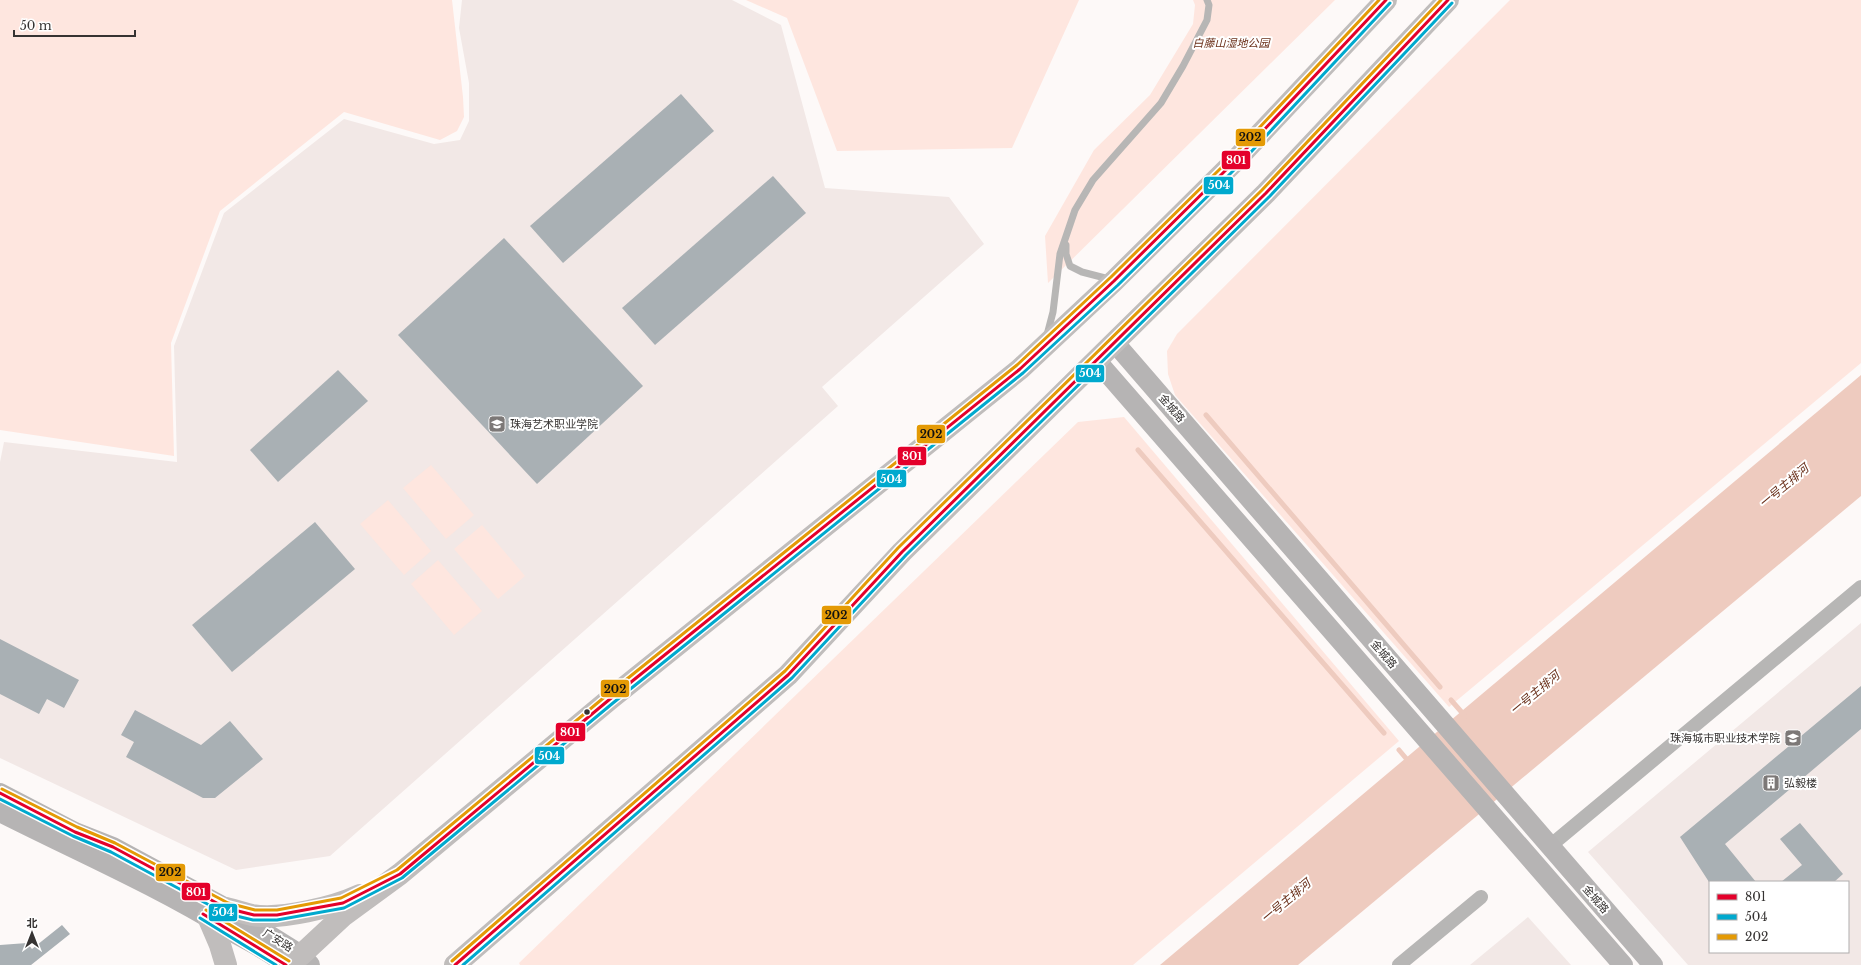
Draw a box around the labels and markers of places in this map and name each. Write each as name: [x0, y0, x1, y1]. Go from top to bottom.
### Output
school or university icon: 珠海艺术职业学院: [487, 414, 507, 434]
place label: 珠海艺术职业学院: [510, 417, 598, 431]
unlabelled marker: [582, 707, 592, 717]
school or university icon: 珠海城市职业技术学院: [1783, 728, 1803, 748]
place label: 珠海城市职业技术学院: [1670, 731, 1780, 745]
building icon: 弘毅楼: [1761, 773, 1781, 793]
place label: 弘毅楼: [1784, 776, 1817, 790]

